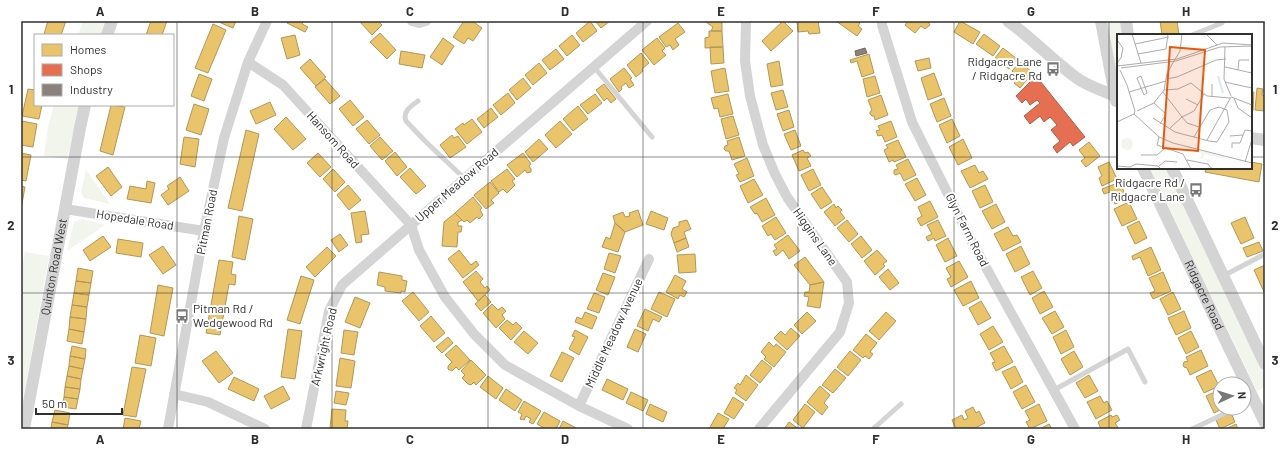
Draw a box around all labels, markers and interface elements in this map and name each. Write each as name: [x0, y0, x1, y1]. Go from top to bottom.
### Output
text: A: [96, 3, 105, 19]
text: B: [251, 3, 259, 19]
text: C: [406, 3, 414, 19]
text: D: [561, 3, 569, 19]
text: E: [717, 3, 725, 19]
text: F: [872, 3, 880, 19]
text: G: [1027, 3, 1035, 19]
text: H: [1182, 3, 1190, 19]
legend: [34, 34, 174, 106]
inset map: [1117, 34, 1252, 169]
text: Homes: [70, 42, 107, 56]
place label: Ridgacre Lane / Ridgacre Rd: [967, 54, 1042, 82]
bus stop icon: Ridgacre Lane / Ridgacre Rd: [1045, 61, 1061, 77]
text: Shops: [70, 62, 103, 76]
text: 1: [9, 81, 13, 97]
text: 1: [1273, 81, 1277, 97]
text: Industry: [70, 82, 113, 96]
street label: Hansom Road: [305, 108, 363, 171]
street label: Upper Meadow Road: [412, 144, 501, 224]
place label: Ridgacre Rd / Ridgacre Lane: [1110, 175, 1185, 203]
bus stop icon: Ridgacre Rd / Ridgacre Lane: [1188, 182, 1204, 198]
street label: Pitman Road: [193, 188, 219, 256]
street label: Glyn Farm Road: [943, 191, 992, 269]
street label: Higgins Lane: [791, 205, 841, 268]
street label: Hopedale Road: [95, 206, 175, 232]
text: 2: [7, 217, 15, 233]
street label: Quinton Road West: [37, 217, 69, 316]
text: 2: [1271, 217, 1279, 233]
street label: Ridgacre Road: [1182, 258, 1227, 332]
street label: Middle Meadow Avenue: [582, 276, 645, 390]
place label: Pitman Rd / Wedgewood Rd: [193, 301, 273, 329]
street label: Arkwright Road: [307, 306, 339, 387]
bus stop icon: Pitman Rd / Wedgewood Rd: [174, 308, 190, 324]
text: 3: [7, 352, 15, 368]
text: 3: [1271, 352, 1279, 368]
north arrow: [1212, 376, 1252, 416]
scale bar: [36, 390, 122, 416]
text: N: [1236, 391, 1249, 399]
text: 50 m: [42, 396, 67, 410]
text: A: [96, 431, 105, 447]
text: B: [251, 431, 259, 447]
text: C: [406, 431, 414, 447]
text: D: [561, 431, 569, 447]
text: E: [717, 431, 725, 447]
text: F: [872, 431, 880, 447]
text: G: [1027, 431, 1035, 447]
text: H: [1182, 431, 1190, 447]

